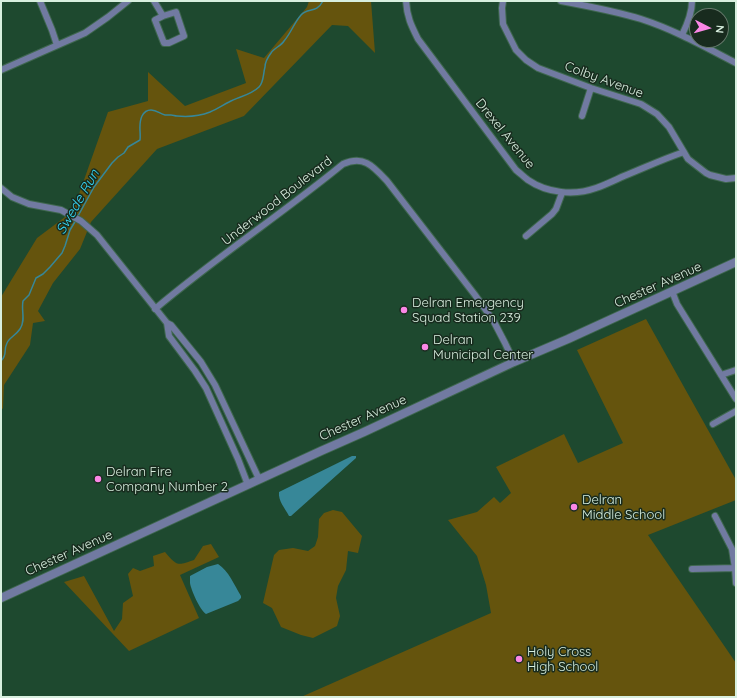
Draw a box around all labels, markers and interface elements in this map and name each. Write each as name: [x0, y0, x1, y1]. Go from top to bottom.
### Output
north arrow: [689, 8, 729, 48]
text: N: [713, 24, 727, 34]
street label: Colby Avenue: [563, 59, 645, 101]
street label: Drexel Avenue: [472, 96, 538, 172]
street label: Underwood Boulevard: [219, 153, 335, 249]
water label: Swede Run: [53, 167, 103, 237]
street label: Chester Avenue: [612, 259, 704, 311]
place label: Delran Emergency Squad Station 239: [412, 295, 524, 326]
marker: Delran Emergency Squad Station 239: [399, 305, 409, 315]
place label: Delran Municipal Center: [433, 332, 533, 363]
marker: Delran Municipal Center: [420, 342, 430, 352]
street label: Chester Avenue: [317, 392, 409, 444]
place label: Delran Fire Company Number 2: [106, 464, 228, 495]
marker: Delran Fire Company Number 2: [93, 474, 103, 484]
place label: Delran Middle School: [582, 492, 665, 523]
marker: Delran Middle School: [569, 502, 579, 512]
street label: Chester Avenue: [23, 527, 115, 579]
place label: Holy Cross High School: [527, 644, 598, 675]
marker: Holy Cross High School: [514, 654, 524, 664]

